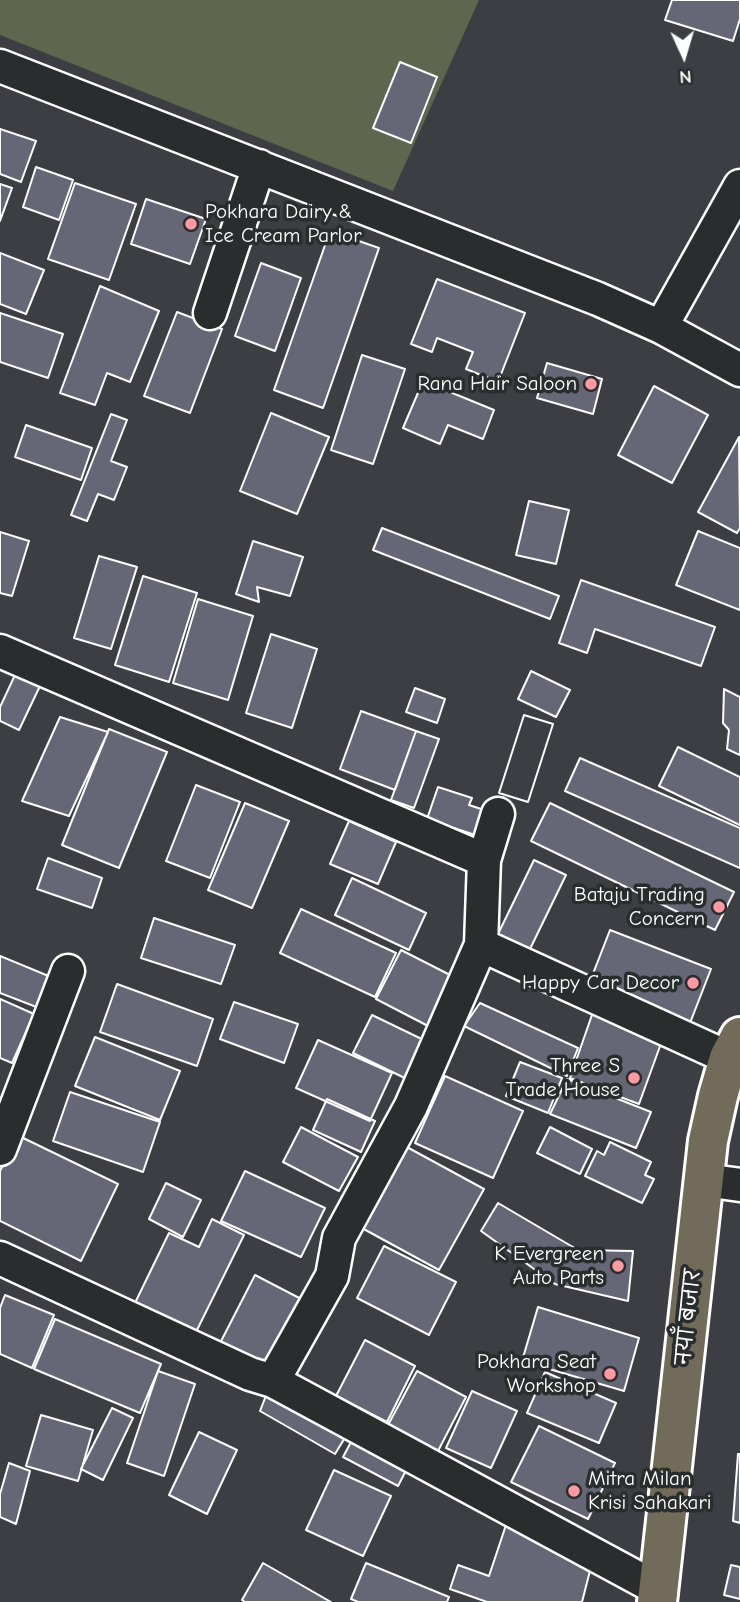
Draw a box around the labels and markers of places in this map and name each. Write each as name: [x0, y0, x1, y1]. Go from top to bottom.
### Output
place label: Pokhara Dairy & Ice Cream Parlor: [205, 199, 362, 249]
marker: Pokhara Dairy & Ice Cream Parlor: [183, 216, 199, 232]
place label: Rana Hair Saloon: [417, 371, 577, 397]
marker: Rana Hair Saloon: [583, 376, 599, 392]
place label: Bataju Trading Concern: [574, 882, 705, 932]
marker: Bataju Trading Concern: [711, 899, 727, 915]
place label: Happy Car Decor: [522, 970, 679, 996]
marker: Happy Car Decor: [685, 975, 701, 991]
place label: Three S Trade House: [505, 1053, 620, 1103]
marker: Three S Trade House: [626, 1070, 642, 1086]
place label: K Evergreen Auto Parts: [494, 1241, 604, 1291]
marker: K Evergreen Auto Parts: [610, 1258, 626, 1274]
place label: Pokhara Seat Workshop: [477, 1349, 596, 1399]
marker: Pokhara Seat Workshop: [602, 1366, 618, 1382]
place label: Mitra Milan Krisi Sahakari: [588, 1466, 712, 1516]
marker: Mitra Milan Krisi Sahakari: [566, 1483, 582, 1499]

